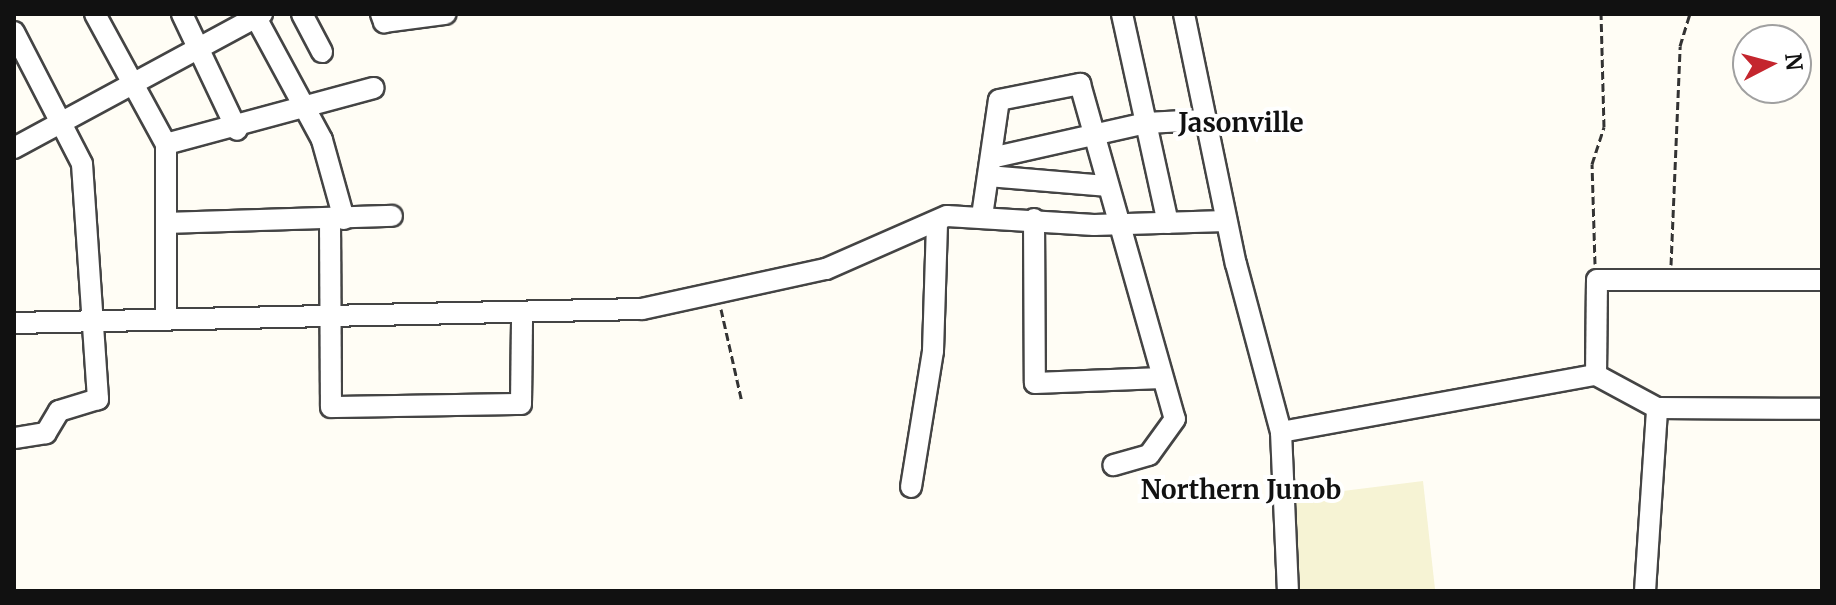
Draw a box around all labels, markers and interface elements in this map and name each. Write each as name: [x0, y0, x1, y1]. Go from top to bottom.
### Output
north arrow: [1732, 24, 1812, 104]
text: N: [1779, 52, 1809, 72]
district label: Jasonville: [1178, 107, 1304, 139]
district label: Northern Junob: [1141, 474, 1341, 506]

